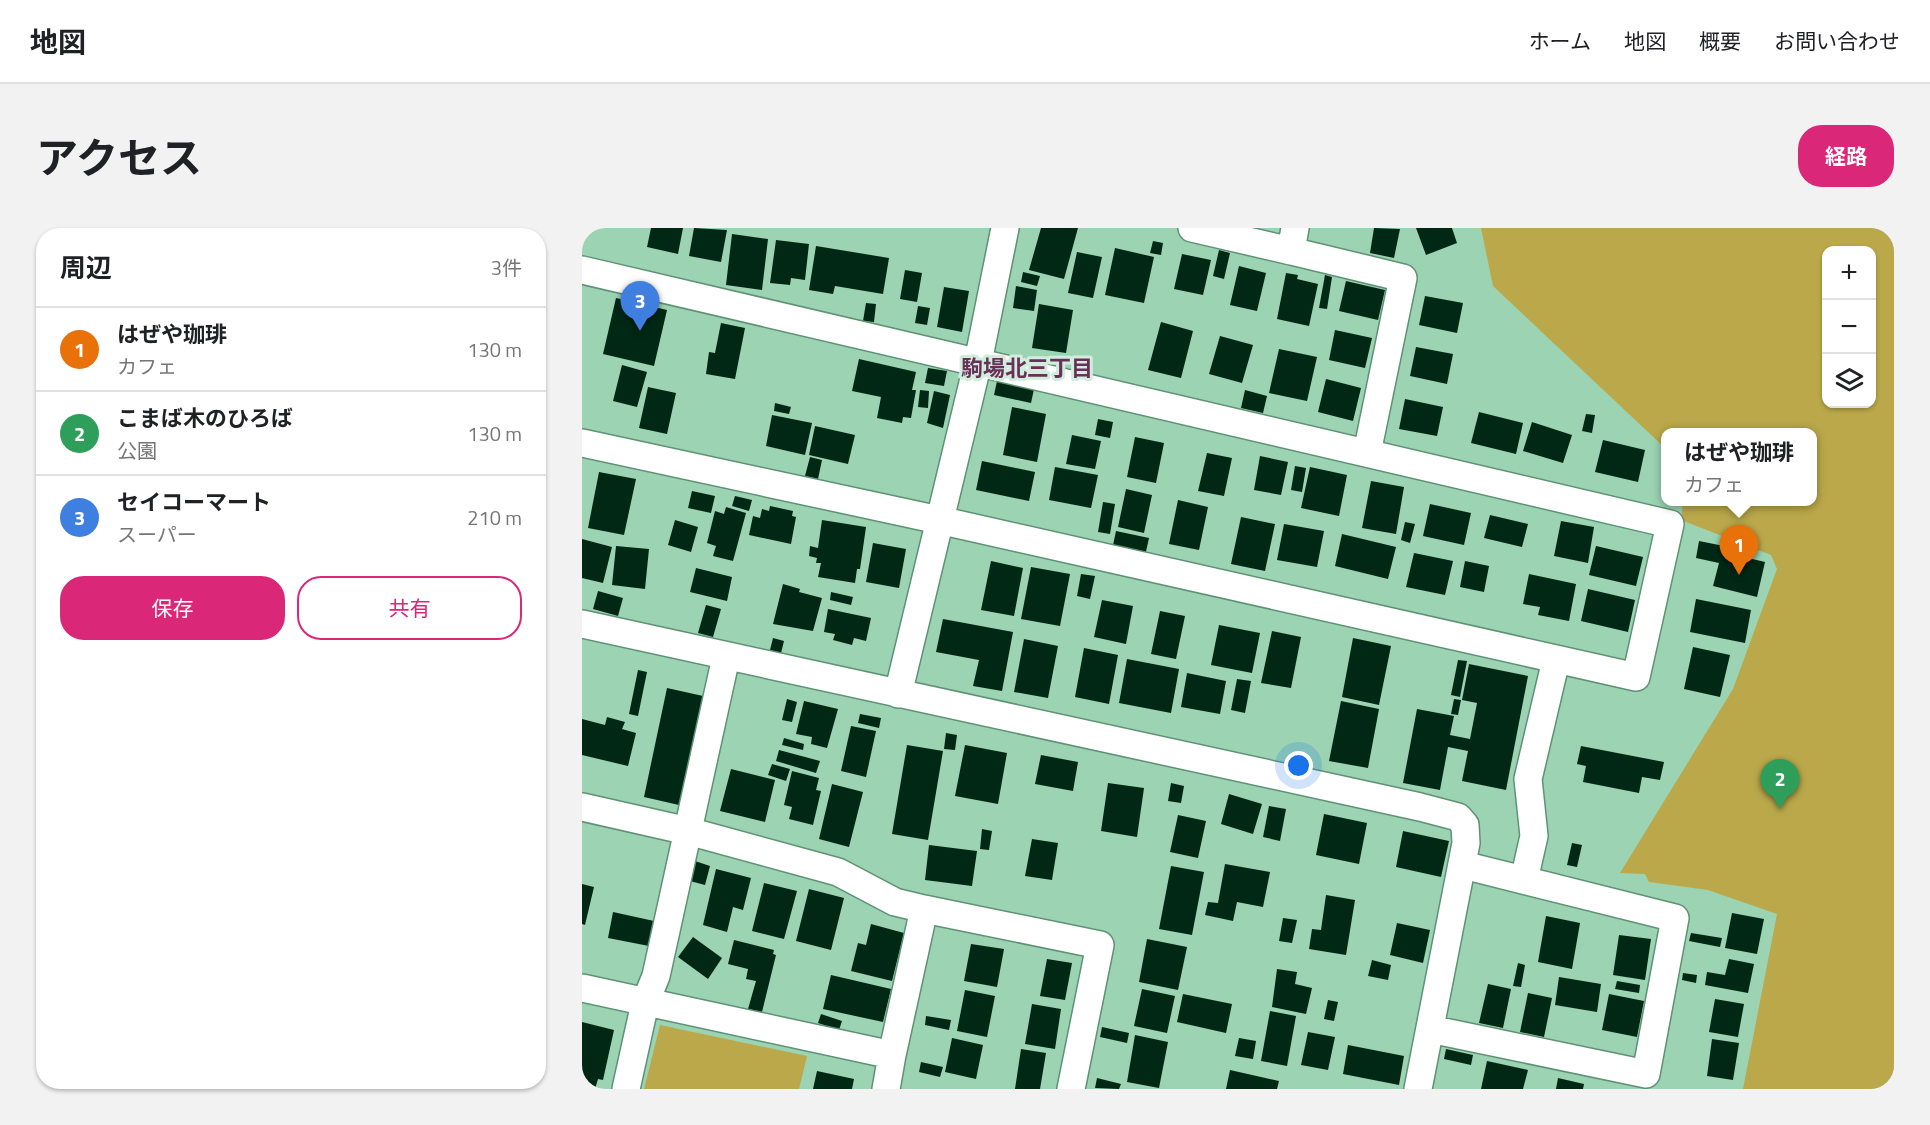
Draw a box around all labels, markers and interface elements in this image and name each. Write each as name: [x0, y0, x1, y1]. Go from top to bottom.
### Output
text: 地図: [30, 20, 86, 63]
text: ホーム: [1529, 25, 1591, 57]
text: 地図: [1624, 25, 1666, 57]
text: 概要: [1699, 25, 1741, 57]
text: お問い合わせ: [1774, 25, 1900, 57]
text: アクセス: [36, 125, 202, 189]
button: 経路: [1798, 125, 1894, 187]
map controls: [1822, 246, 1876, 408]
button: +: [1822, 246, 1876, 300]
text: 周辺: [60, 248, 112, 287]
text: 3件: [491, 252, 522, 283]
pin: 3: [620, 282, 660, 331]
button: −: [1822, 300, 1876, 354]
text: はぜや珈琲: [117, 317, 227, 351]
text: 1: [74, 334, 85, 365]
text: 130 m: [467, 334, 522, 365]
text: カフェ: [117, 351, 177, 382]
district label: 駒場北三丁目: [961, 351, 1093, 385]
button: layers: [1822, 354, 1876, 408]
text: こまば木のひろば: [117, 401, 293, 435]
text: 2: [74, 418, 85, 449]
text: 130 m: [467, 418, 522, 449]
popup: [1661, 428, 1817, 506]
text: 公園: [117, 435, 157, 466]
text: はぜや珈琲: [1684, 435, 1794, 469]
text: カフェ: [1684, 469, 1744, 500]
text: セイコーマート: [117, 485, 271, 519]
text: 3: [74, 502, 85, 533]
text: 210 m: [467, 502, 522, 533]
text: スーパー: [117, 519, 197, 550]
pin: 1: [1720, 526, 1758, 575]
button: 保存: [60, 576, 285, 640]
button: 共有: [297, 576, 522, 640]
your location: [1284, 751, 1313, 780]
pin: 2: [1760, 760, 1800, 809]

